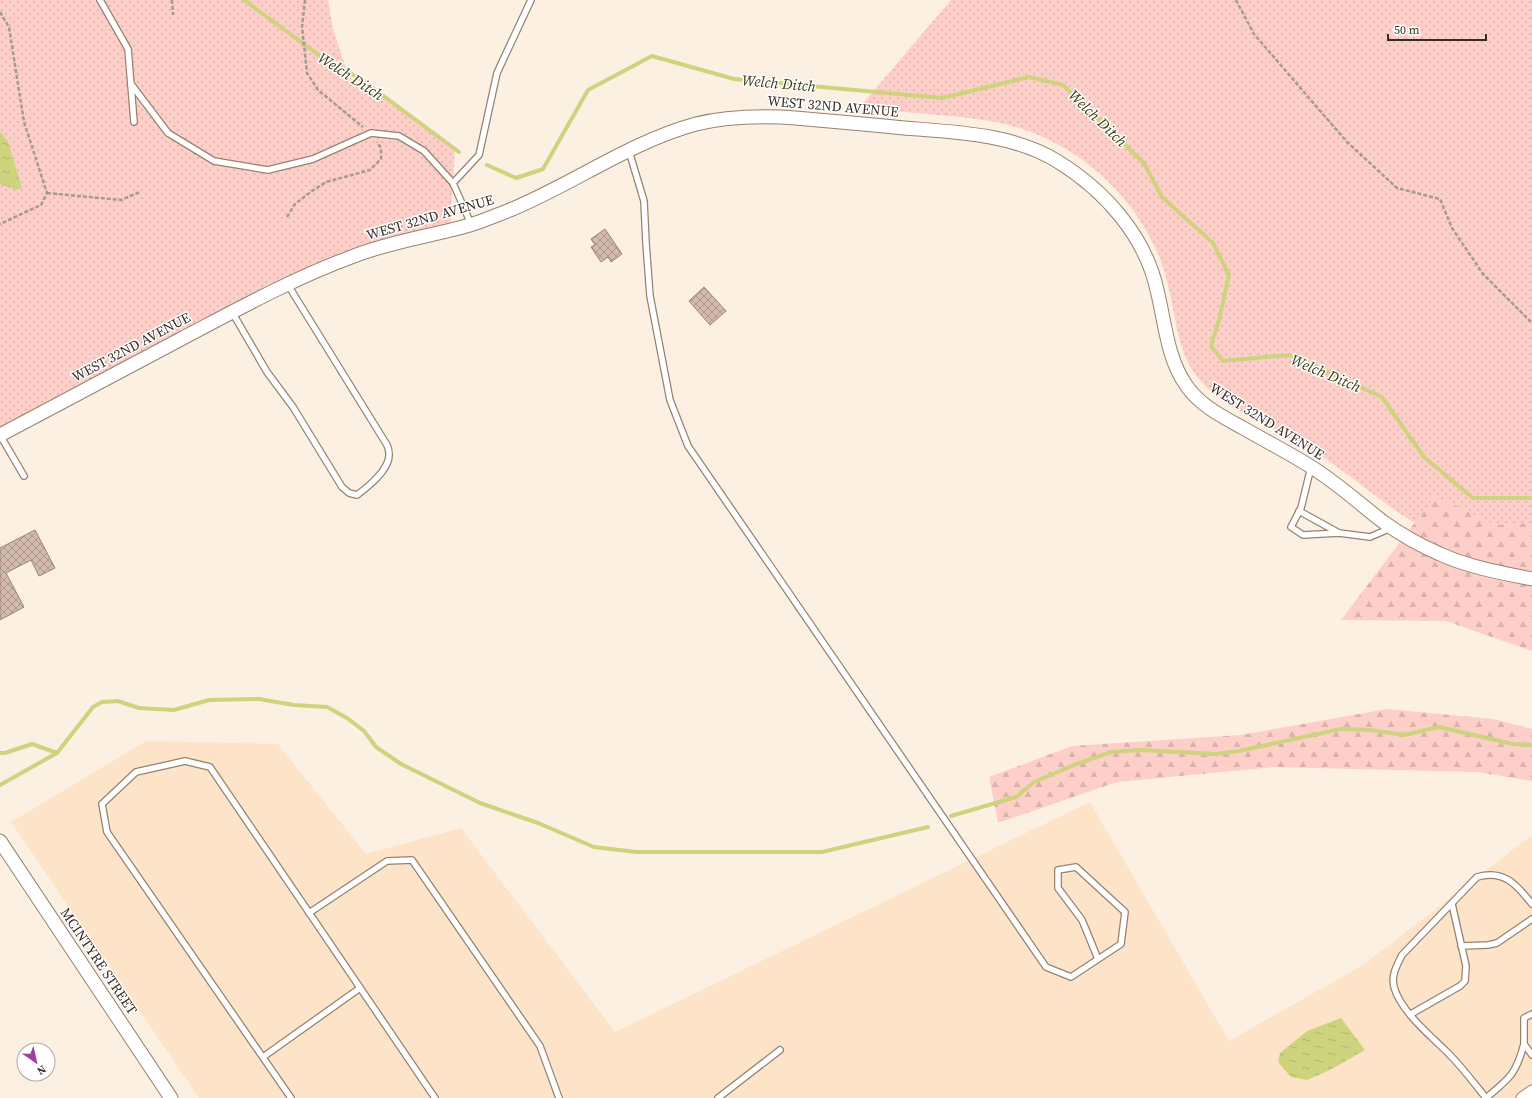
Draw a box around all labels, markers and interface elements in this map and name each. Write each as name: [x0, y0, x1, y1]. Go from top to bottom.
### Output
scale bar: [1388, 16, 1486, 42]
text: 50 m: [1394, 22, 1420, 38]
water label: Welch Ditch: [314, 47, 388, 105]
water label: Welch Ditch: [741, 69, 817, 97]
water label: Welch Ditch: [1064, 85, 1132, 151]
street label: WEST 32ND AVENUE: [767, 90, 899, 122]
street label: WEST 32ND AVENUE: [364, 189, 496, 245]
street label: WEST 32ND AVENUE: [68, 307, 194, 387]
water label: Welch Ditch: [1288, 349, 1364, 397]
street label: WEST 32ND AVENUE: [1206, 378, 1328, 464]
street label: MCINTYRE STREET: [56, 904, 142, 1019]
north arrow: [16, 1042, 56, 1082]
text: N: [34, 1061, 49, 1078]

